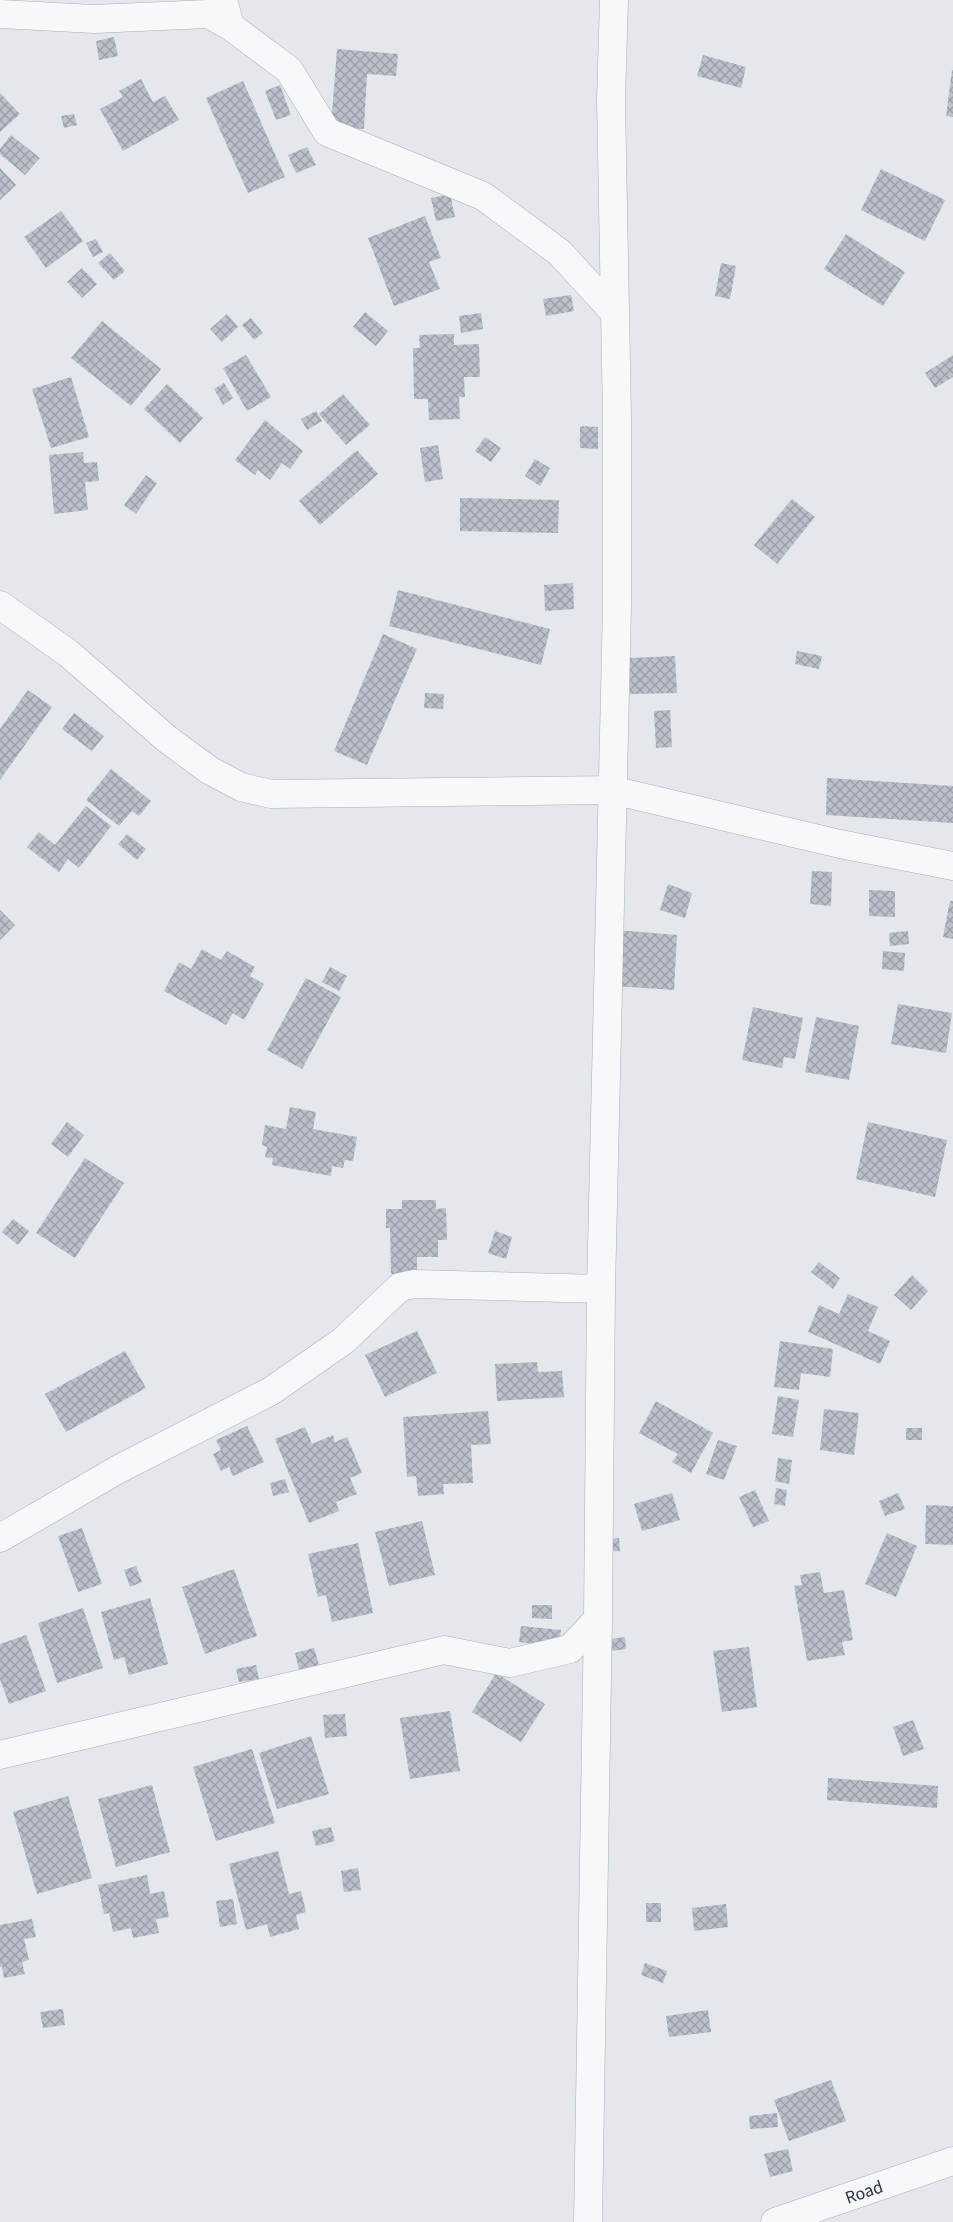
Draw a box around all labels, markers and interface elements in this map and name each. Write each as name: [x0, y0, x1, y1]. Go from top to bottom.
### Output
street label: Road: [842, 2174, 887, 2211]

